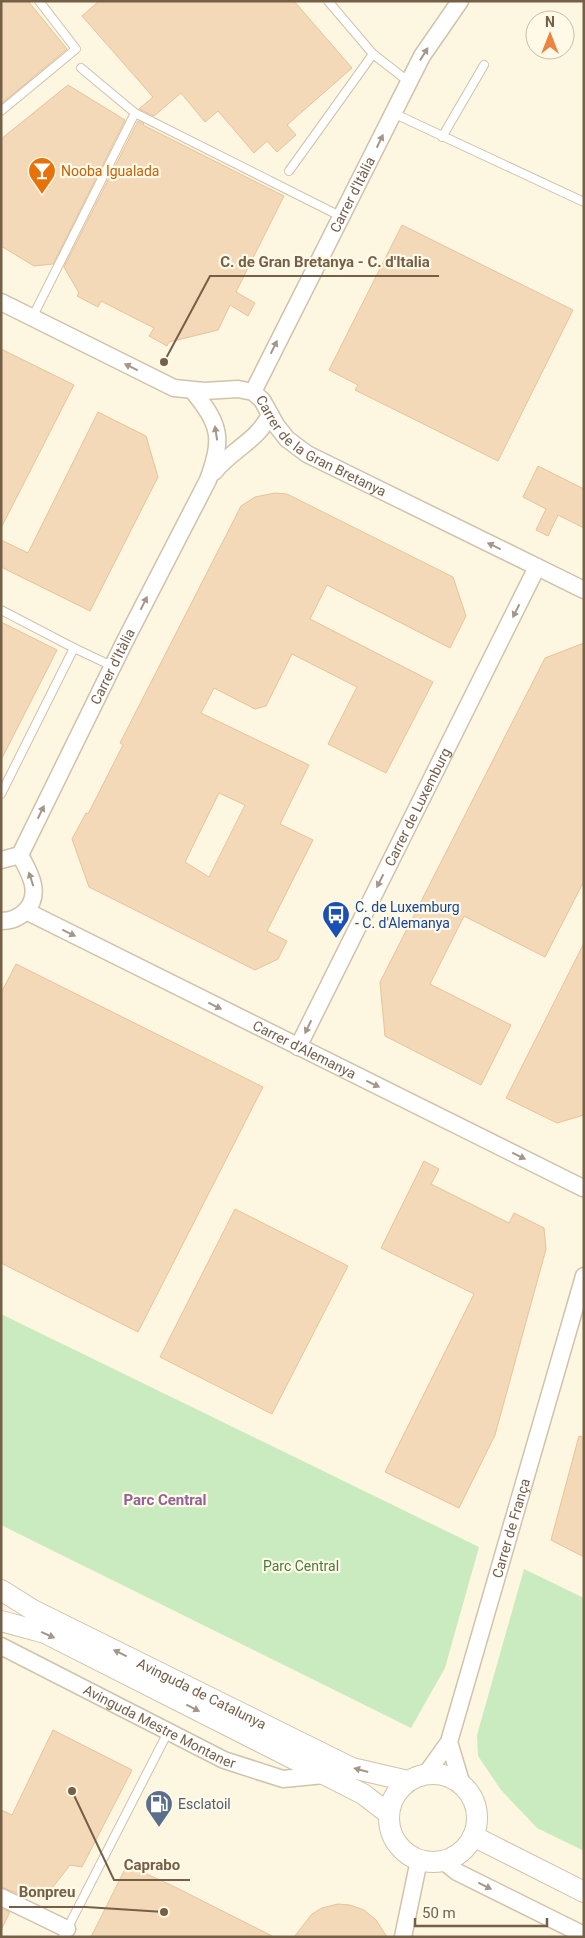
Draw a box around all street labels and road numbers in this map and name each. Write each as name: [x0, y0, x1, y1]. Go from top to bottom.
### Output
street label: Carrer d'Itàlia: [327, 154, 378, 235]
street label: Carrer de la Gran Bretanya: [253, 392, 389, 500]
street label: Carrer d'Itàlia: [87, 626, 138, 707]
street label: Carrer de Luxemburg: [381, 745, 454, 869]
street label: Carrer d'Alemanya: [250, 1017, 359, 1082]
street label: Carrer de França: [489, 1477, 533, 1580]
street label: Avinguda de Catalunya: [134, 1655, 269, 1732]
street label: Avinguda Mestre Montaner: [81, 1682, 238, 1771]

